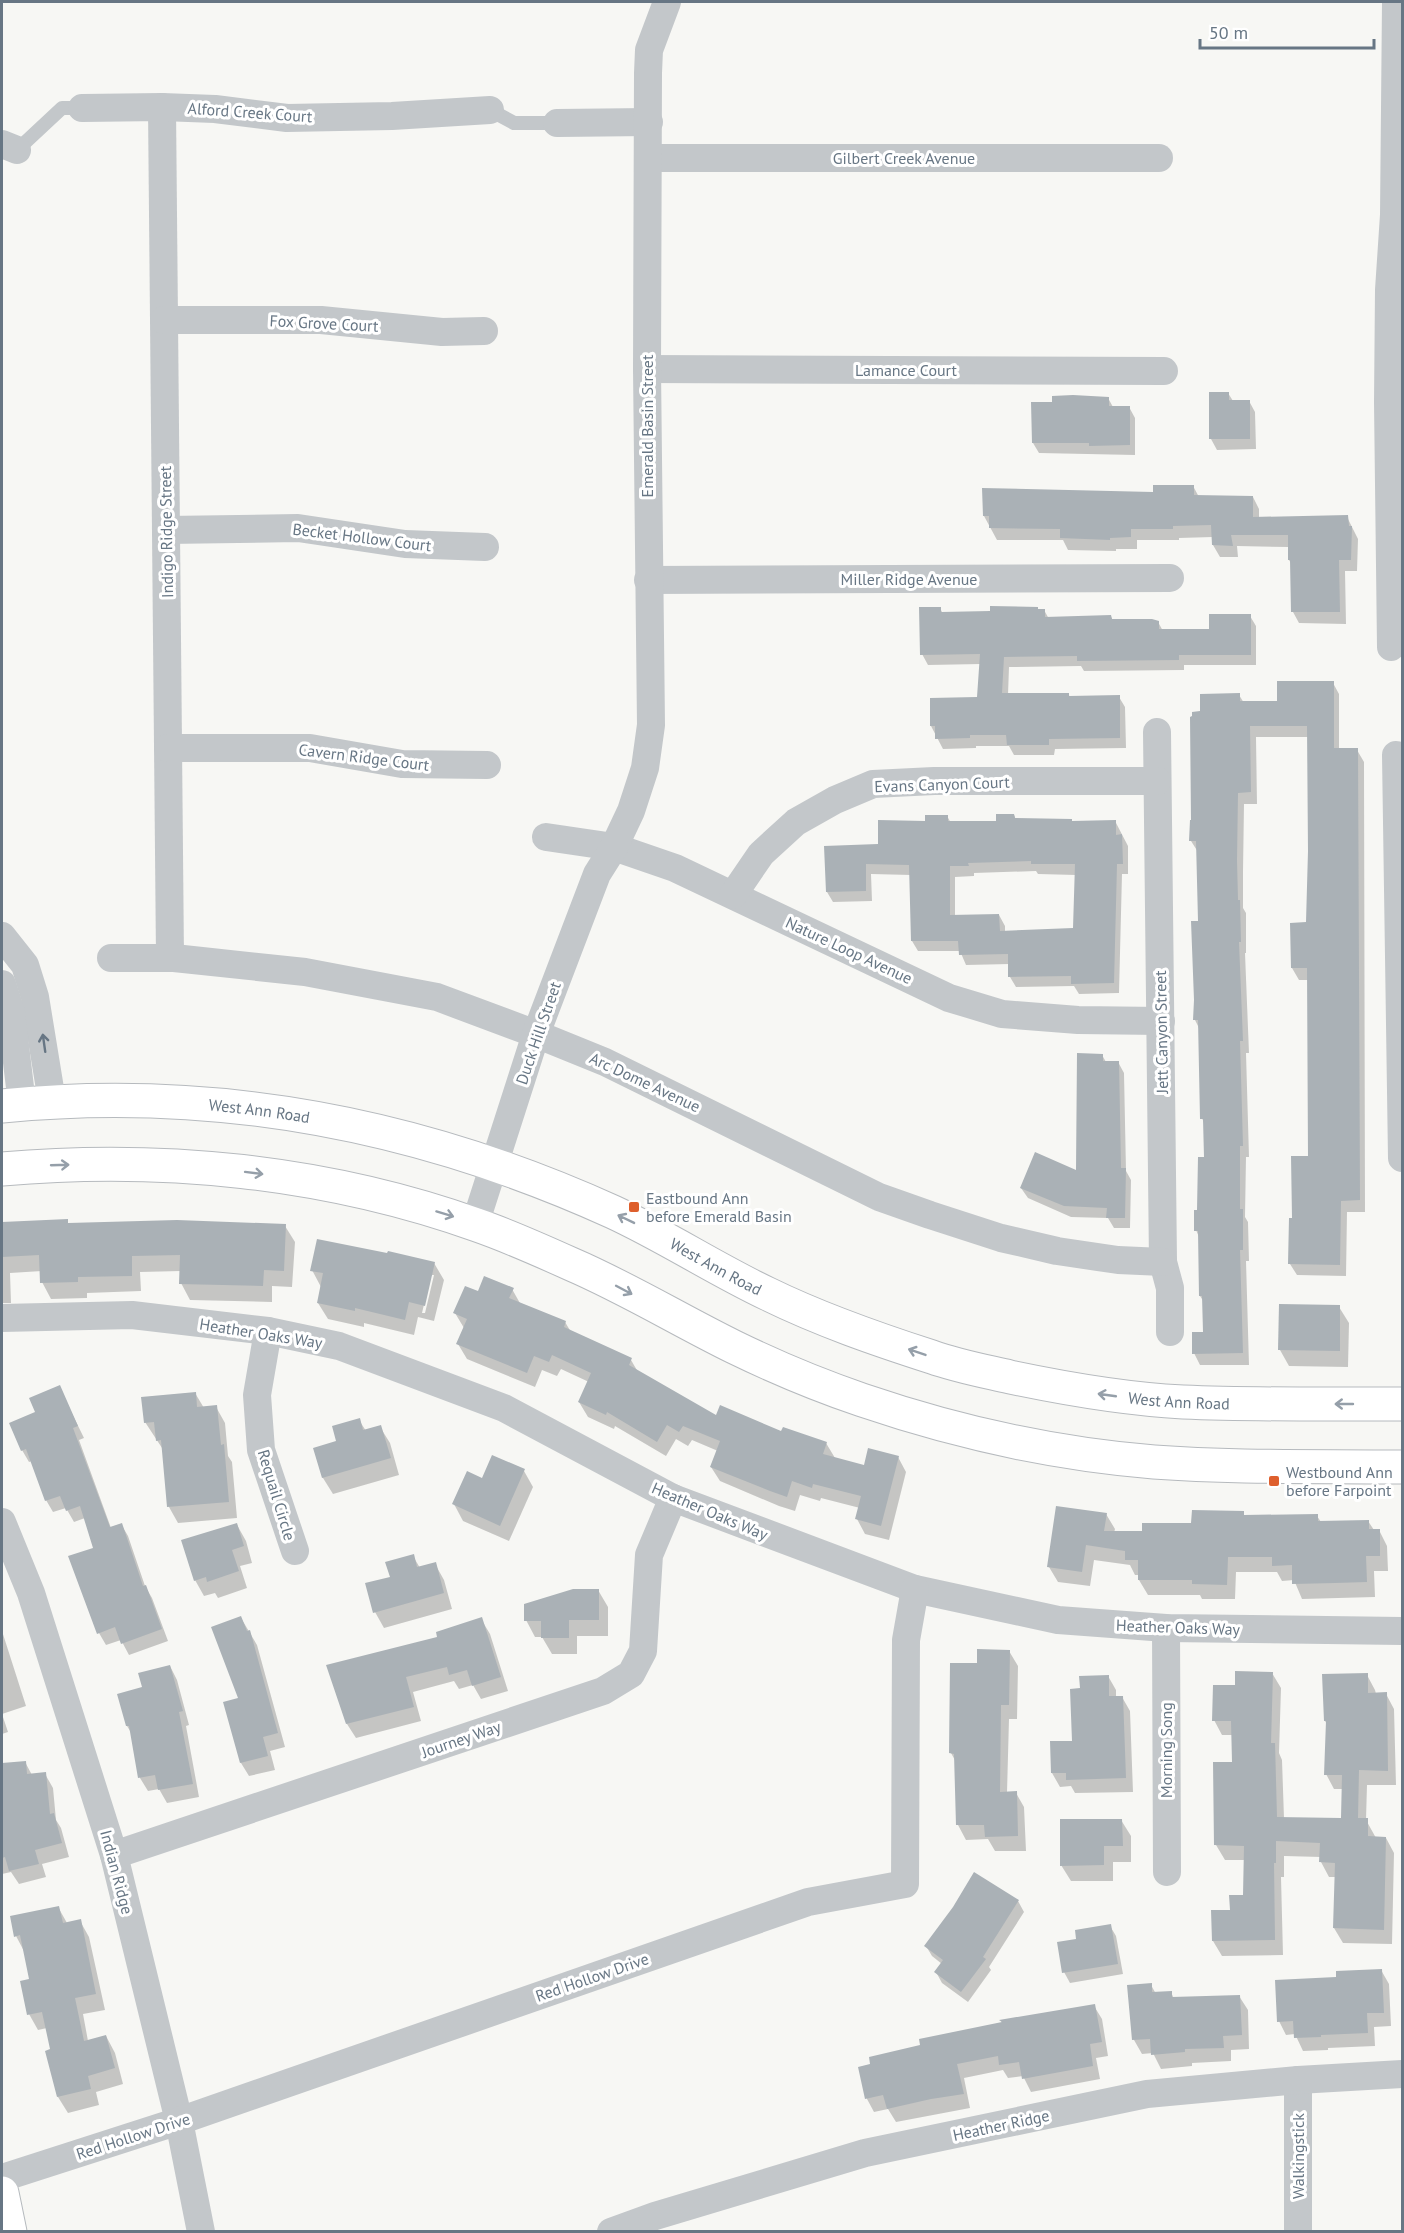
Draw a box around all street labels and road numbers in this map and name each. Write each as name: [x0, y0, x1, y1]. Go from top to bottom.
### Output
street label: Alford Creek Court: [187, 98, 314, 126]
street label: Gilbert Creek Avenue: [833, 148, 975, 168]
street label: Fox Grove Court: [269, 310, 380, 336]
street label: Emerald Basin Street: [637, 354, 657, 497]
street label: Lamance Court: [855, 360, 958, 380]
street label: Indigo Ridge Street: [155, 465, 177, 598]
street label: Becket Hollow Court: [291, 519, 433, 556]
street label: Miller Ridge Avenue: [841, 569, 978, 589]
street label: Cavern Ridge Court: [298, 739, 431, 775]
street label: Evans Canyon Court: [874, 772, 1011, 796]
street label: Nature Loop Avenue: [782, 912, 916, 988]
street label: Jett Canyon Street: [1150, 970, 1172, 1095]
street label: Duck Hill Street: [511, 978, 565, 1087]
street label: Arc Dome Avenue: [586, 1048, 704, 1116]
street label: West Ann Road: [208, 1094, 311, 1127]
street label: West Ann Road: [667, 1233, 765, 1300]
street label: Heather Oaks Way: [198, 1313, 324, 1353]
street label: West Ann Road: [1127, 1387, 1230, 1413]
street label: Requail Circle: [254, 1447, 300, 1543]
street label: Heather Oaks Way: [649, 1478, 772, 1545]
street label: Heather Oaks Way: [1116, 1615, 1241, 1639]
street label: Morning Song: [1156, 1702, 1176, 1798]
street label: Journey Way: [418, 1716, 504, 1762]
street label: Indian Ridge: [96, 1828, 138, 1916]
street label: Red Hollow Drive: [533, 1948, 651, 2006]
street label: Heather Ridge: [951, 2105, 1051, 2145]
street label: Red Hollow Drive: [74, 2108, 192, 2164]
street label: Walkingstick: [1288, 2113, 1308, 2199]

